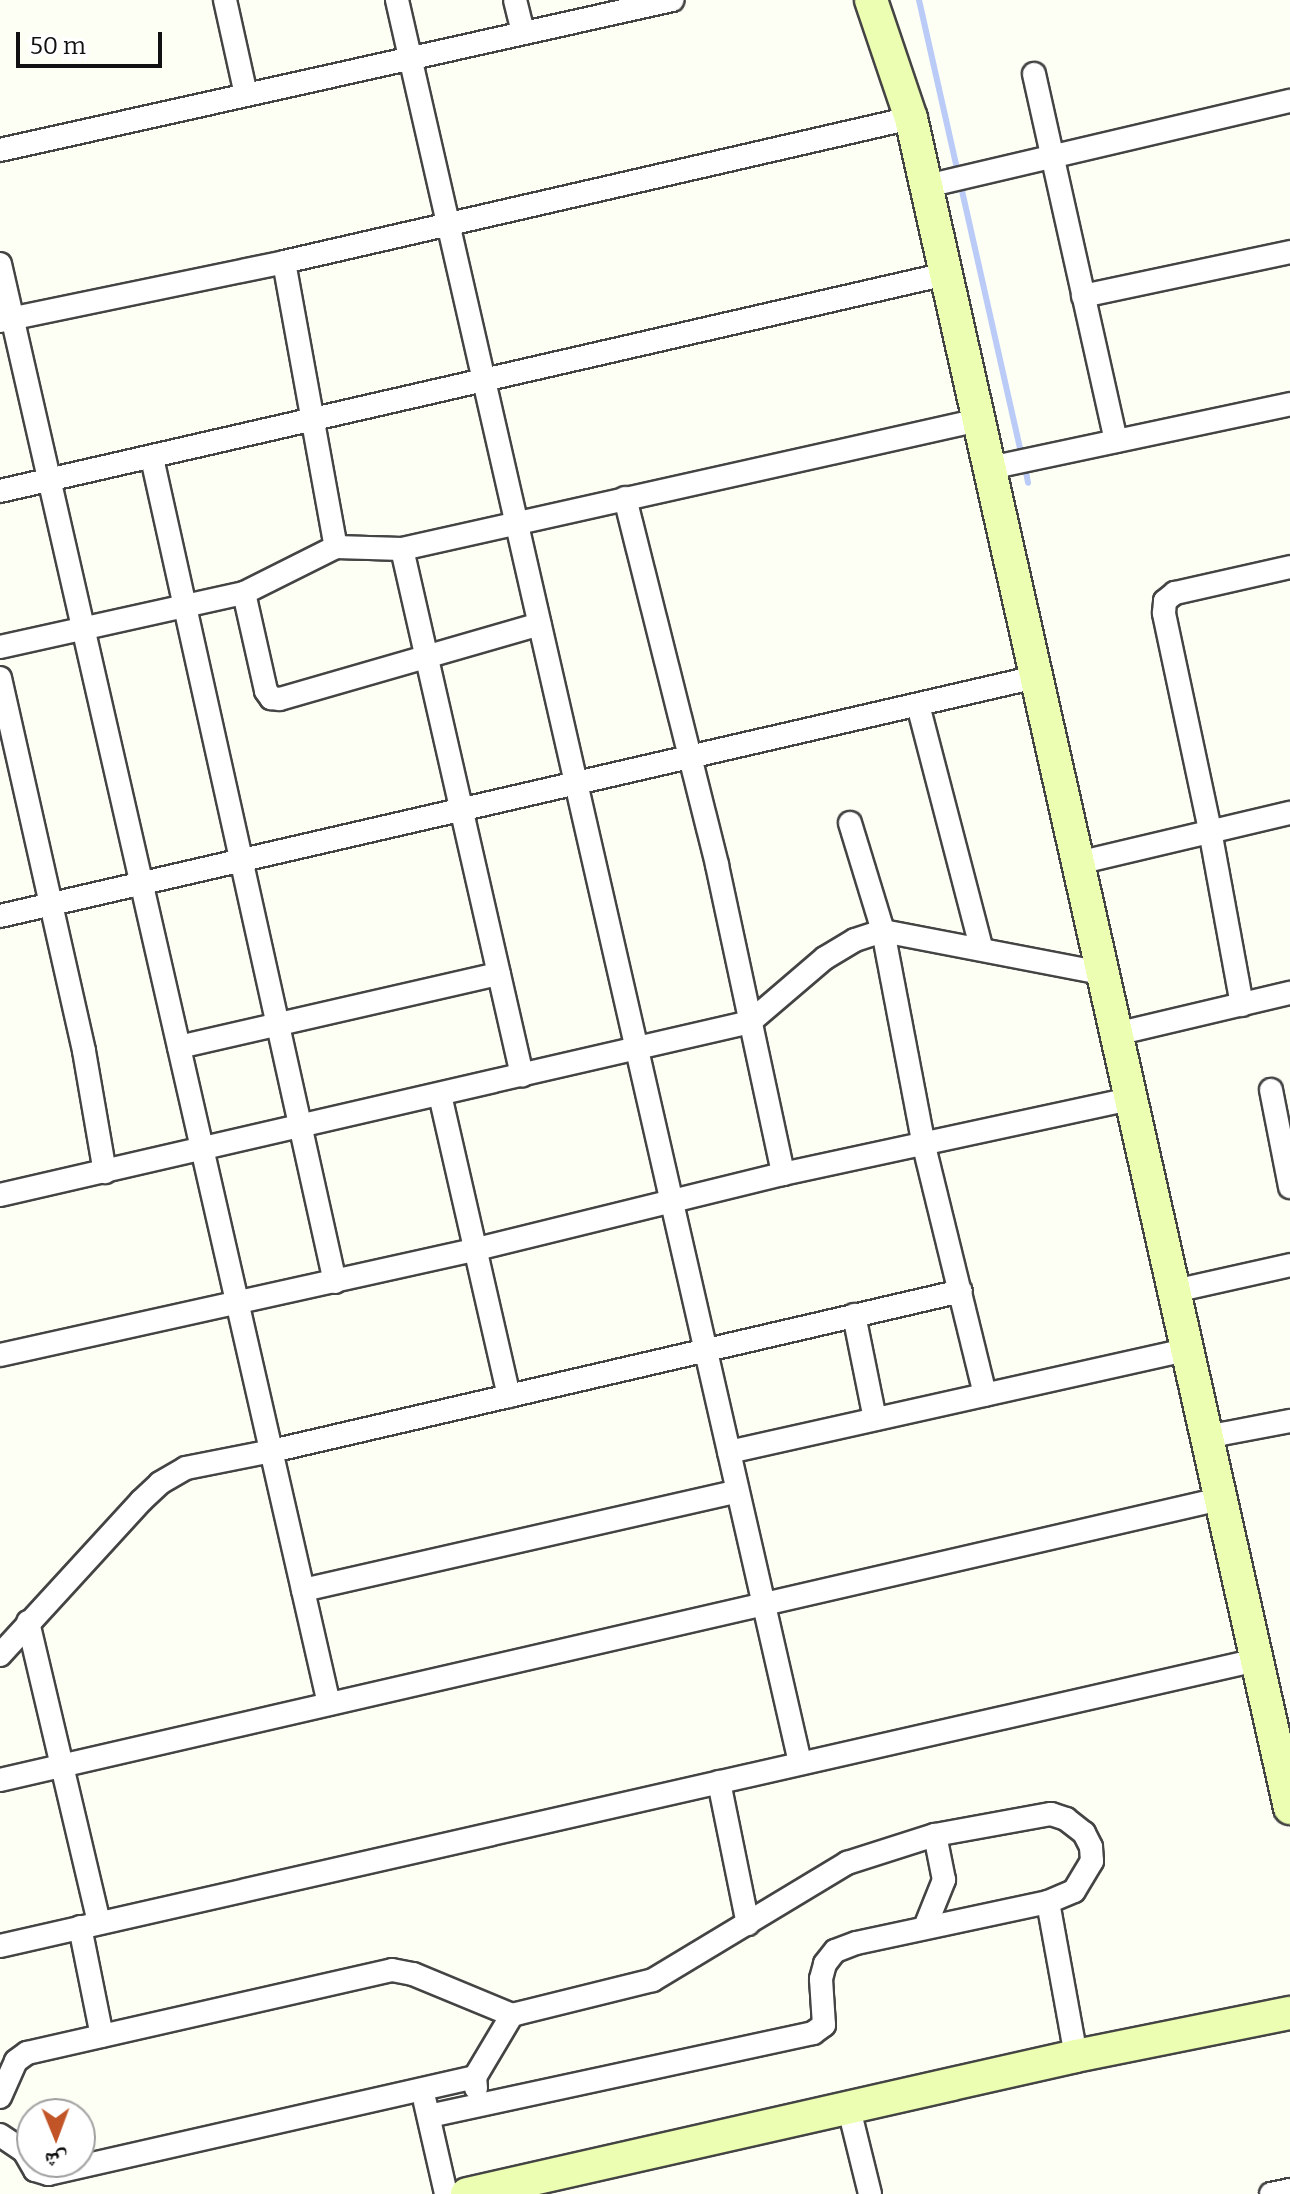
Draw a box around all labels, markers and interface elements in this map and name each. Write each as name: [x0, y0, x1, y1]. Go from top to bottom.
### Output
scale bar: [20, 16, 166, 66]
text: 50 m: [30, 32, 86, 60]
north arrow: [16, 2098, 96, 2178]
text: ش: [44, 2147, 68, 2174]

